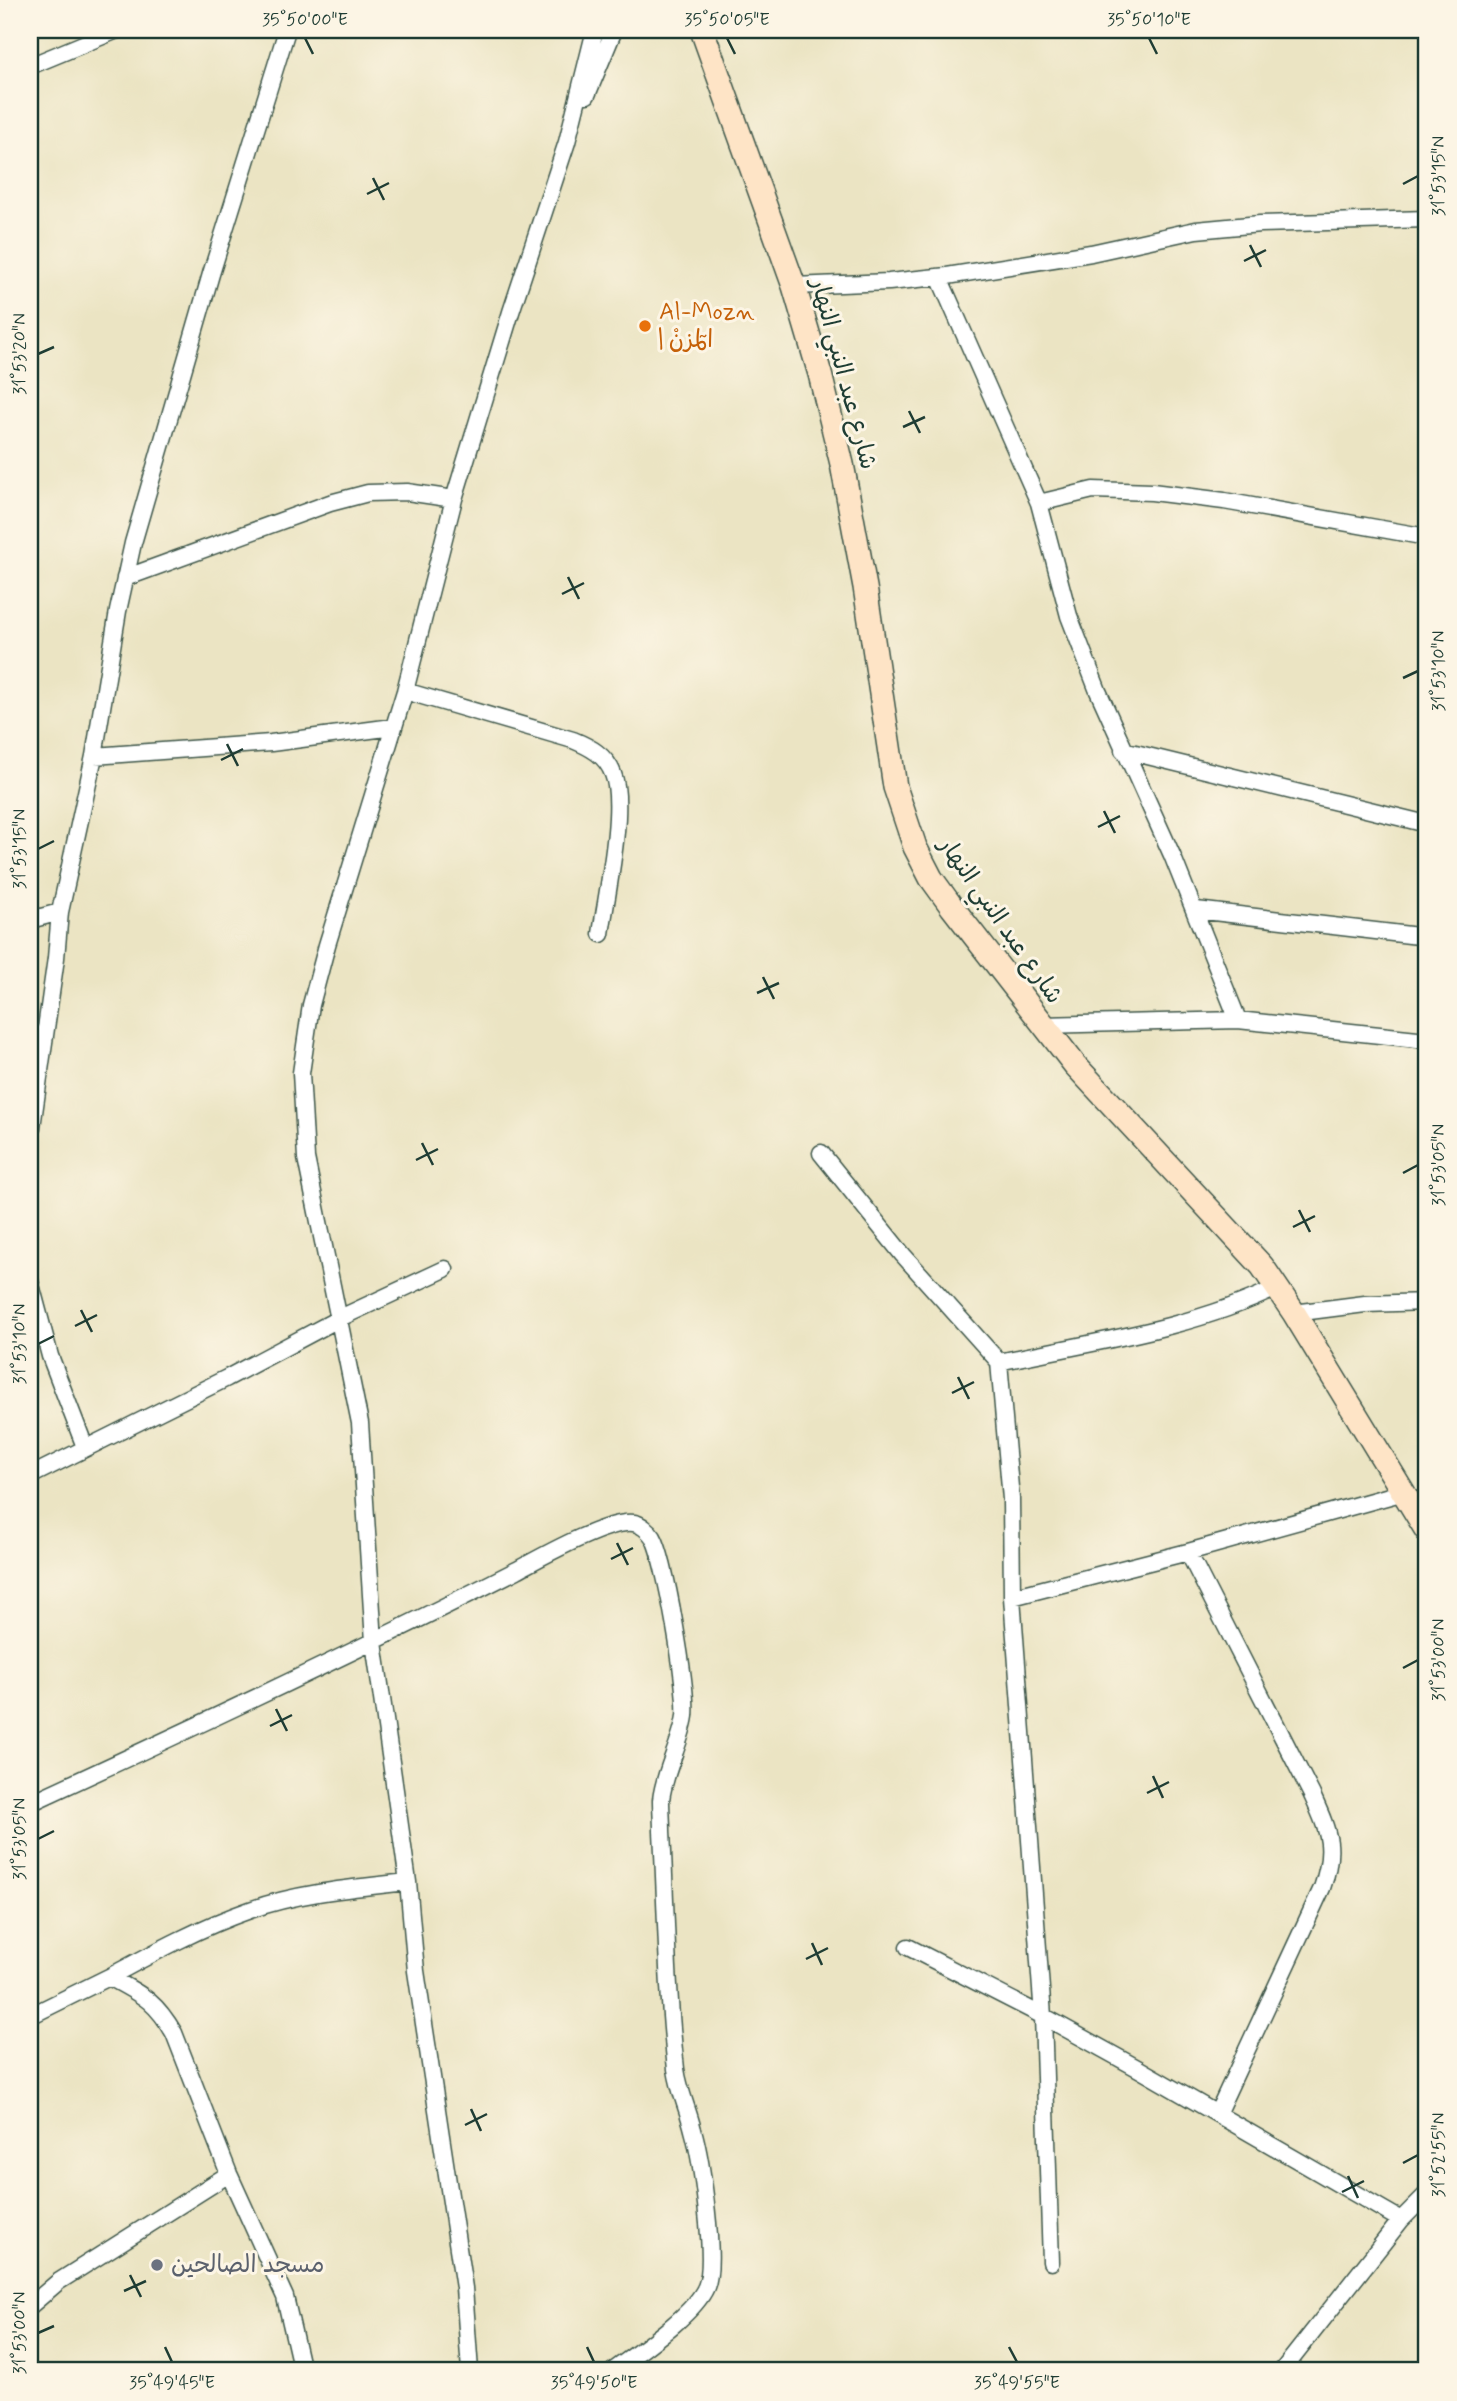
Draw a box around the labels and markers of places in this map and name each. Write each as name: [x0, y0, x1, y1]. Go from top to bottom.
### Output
place label: Al-Mozn | المٓزنْ: [659, 297, 755, 356]
marker: Al-Mozn | المٓزنْ: [637, 318, 653, 334]
place label: مسجد الصالحين: [171, 2250, 325, 2281]
marker: مسجد الصالحين: [149, 2257, 165, 2273]

